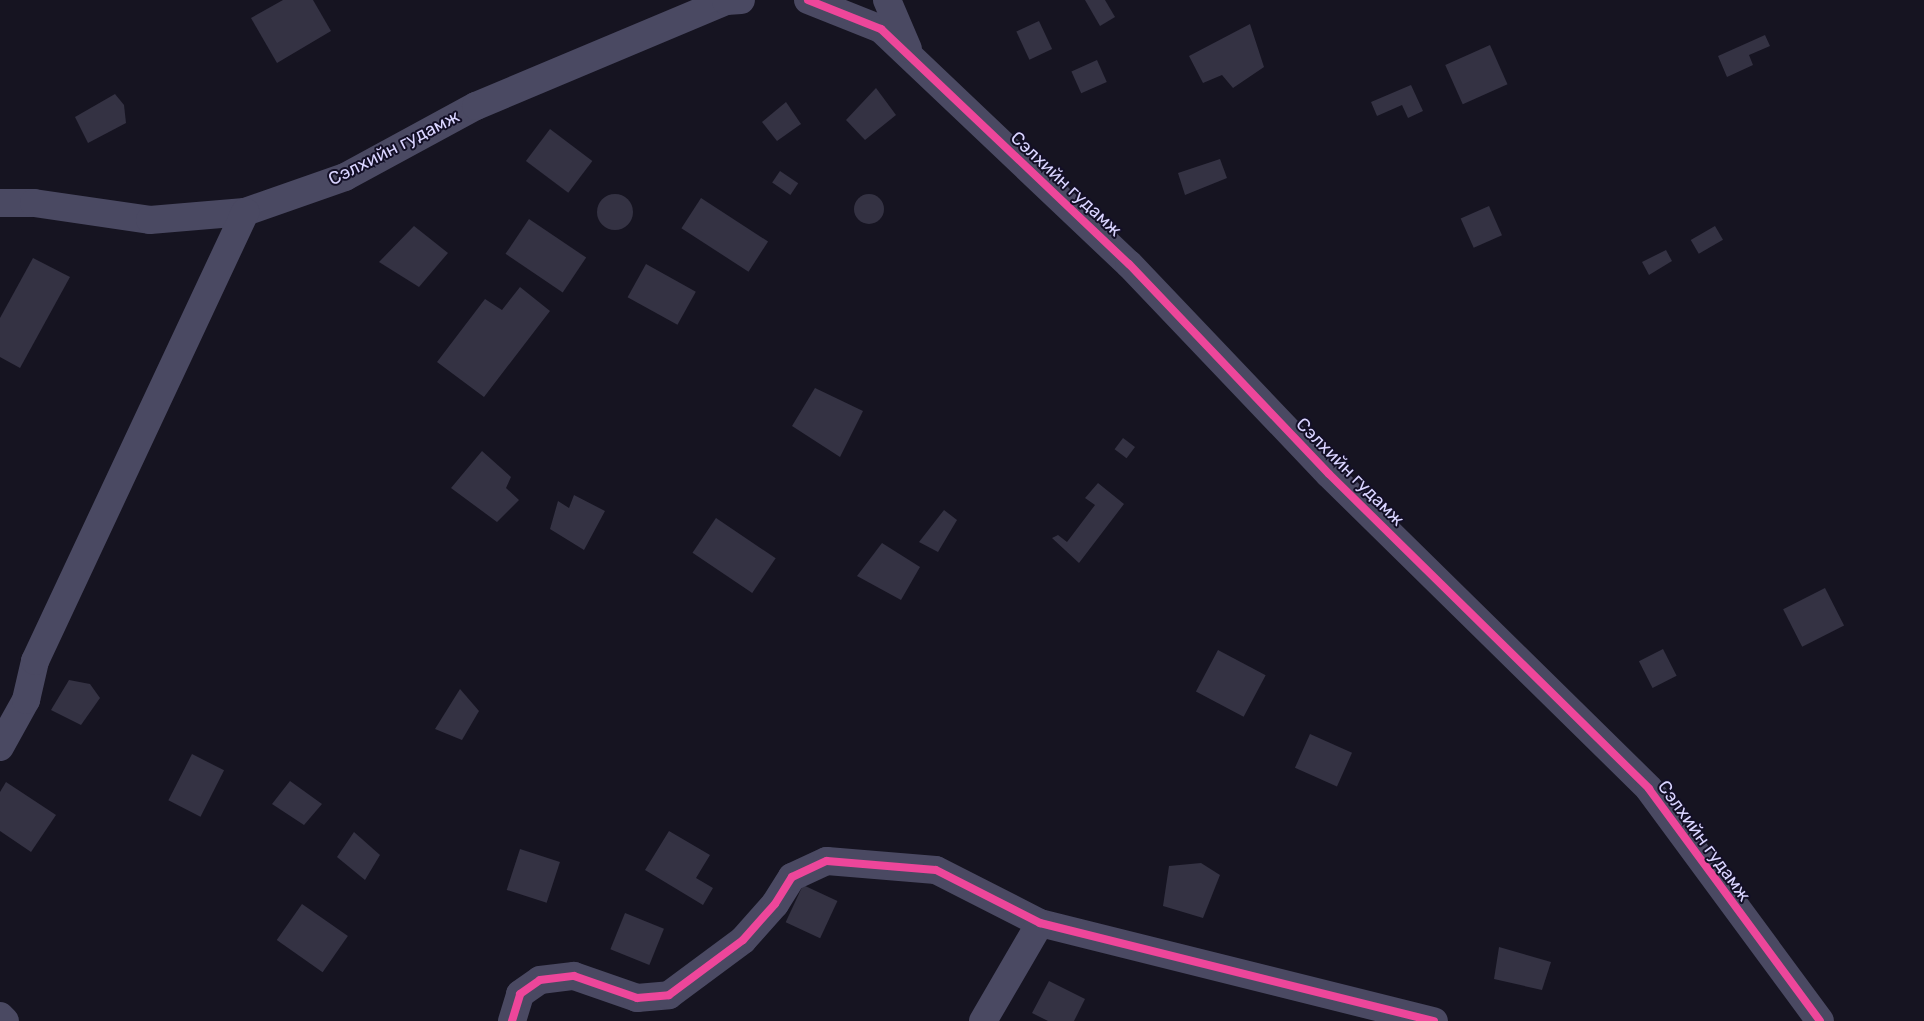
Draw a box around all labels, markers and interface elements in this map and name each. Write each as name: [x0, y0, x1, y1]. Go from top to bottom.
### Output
street label: Сэлхийн гудамж: [325, 106, 463, 190]
street label: Сэлхийн гудамж: [1006, 127, 1126, 241]
street label: Сэлхийн гудамж: [1291, 413, 1409, 531]
street label: Сэлхийн гудамж: [1653, 776, 1755, 906]

